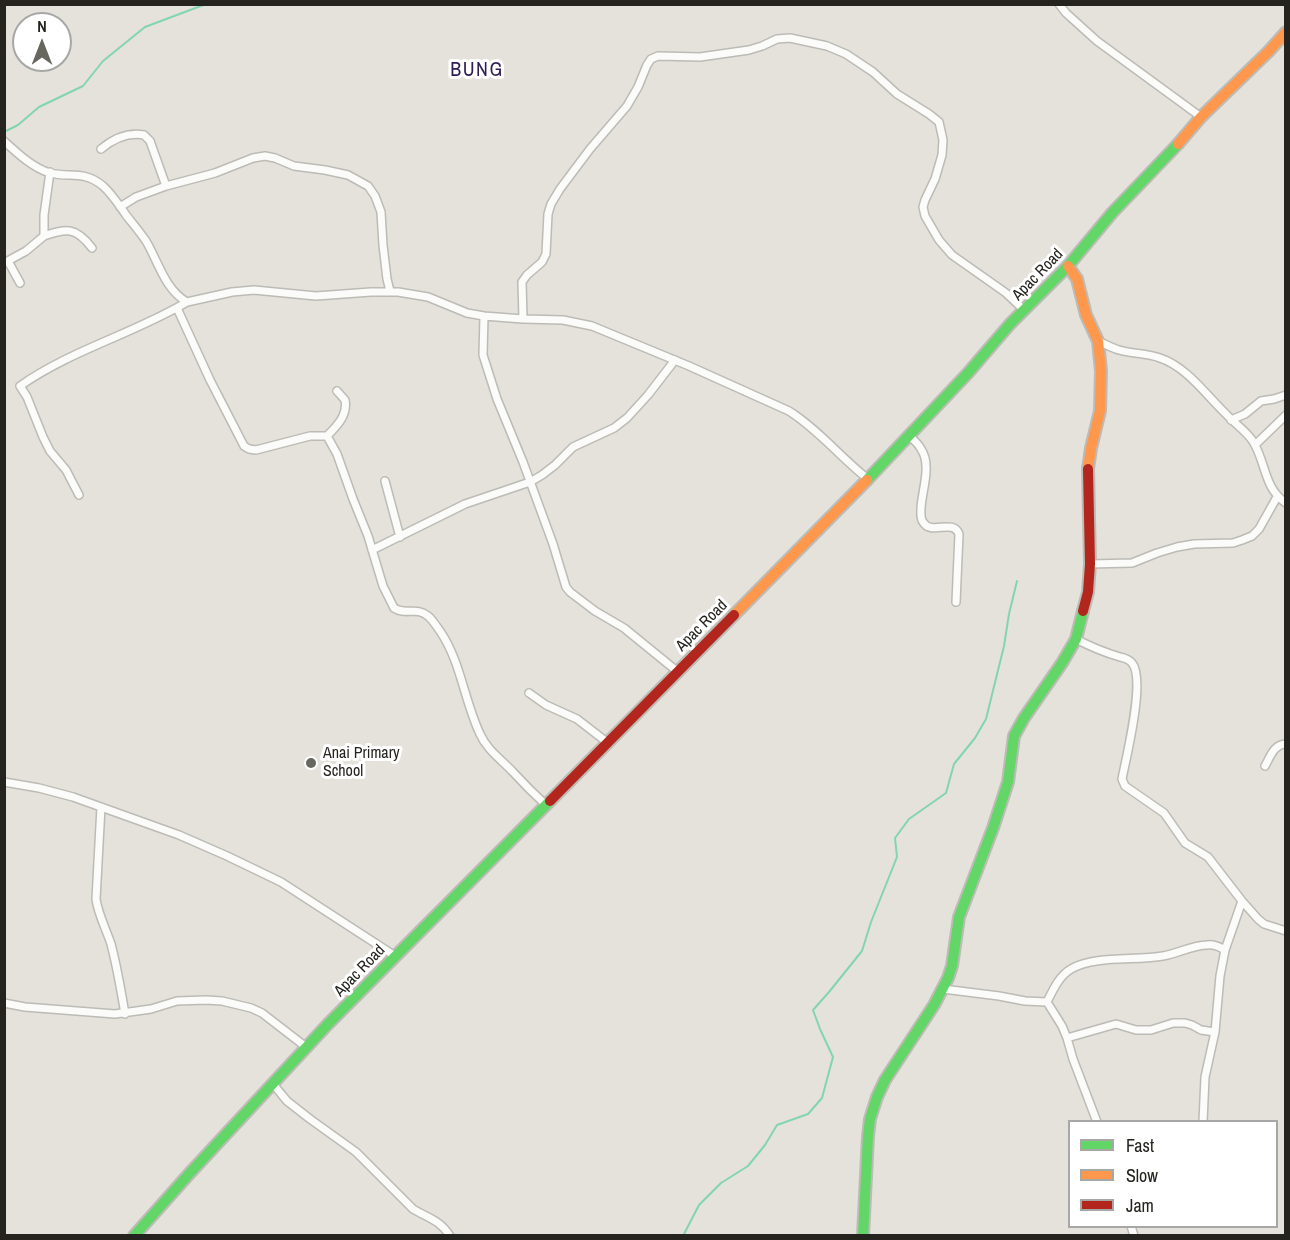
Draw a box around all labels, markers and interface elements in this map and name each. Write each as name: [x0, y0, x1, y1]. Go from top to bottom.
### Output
north arrow: [12, 12, 72, 72]
text: N: [37, 15, 47, 37]
district label: BUNG: [450, 59, 504, 83]
street label: Apac Road: [1009, 245, 1067, 305]
street label: Apac Road: [672, 596, 732, 656]
place label: Anai Primary School: [323, 744, 400, 782]
marker: Anai Primary School: [304, 756, 318, 770]
street label: Apac Road: [331, 941, 389, 1001]
legend: [1068, 1120, 1278, 1228]
text: Fast: [1126, 1133, 1154, 1158]
text: Slow: [1126, 1163, 1158, 1188]
text: Jam: [1126, 1193, 1154, 1218]

